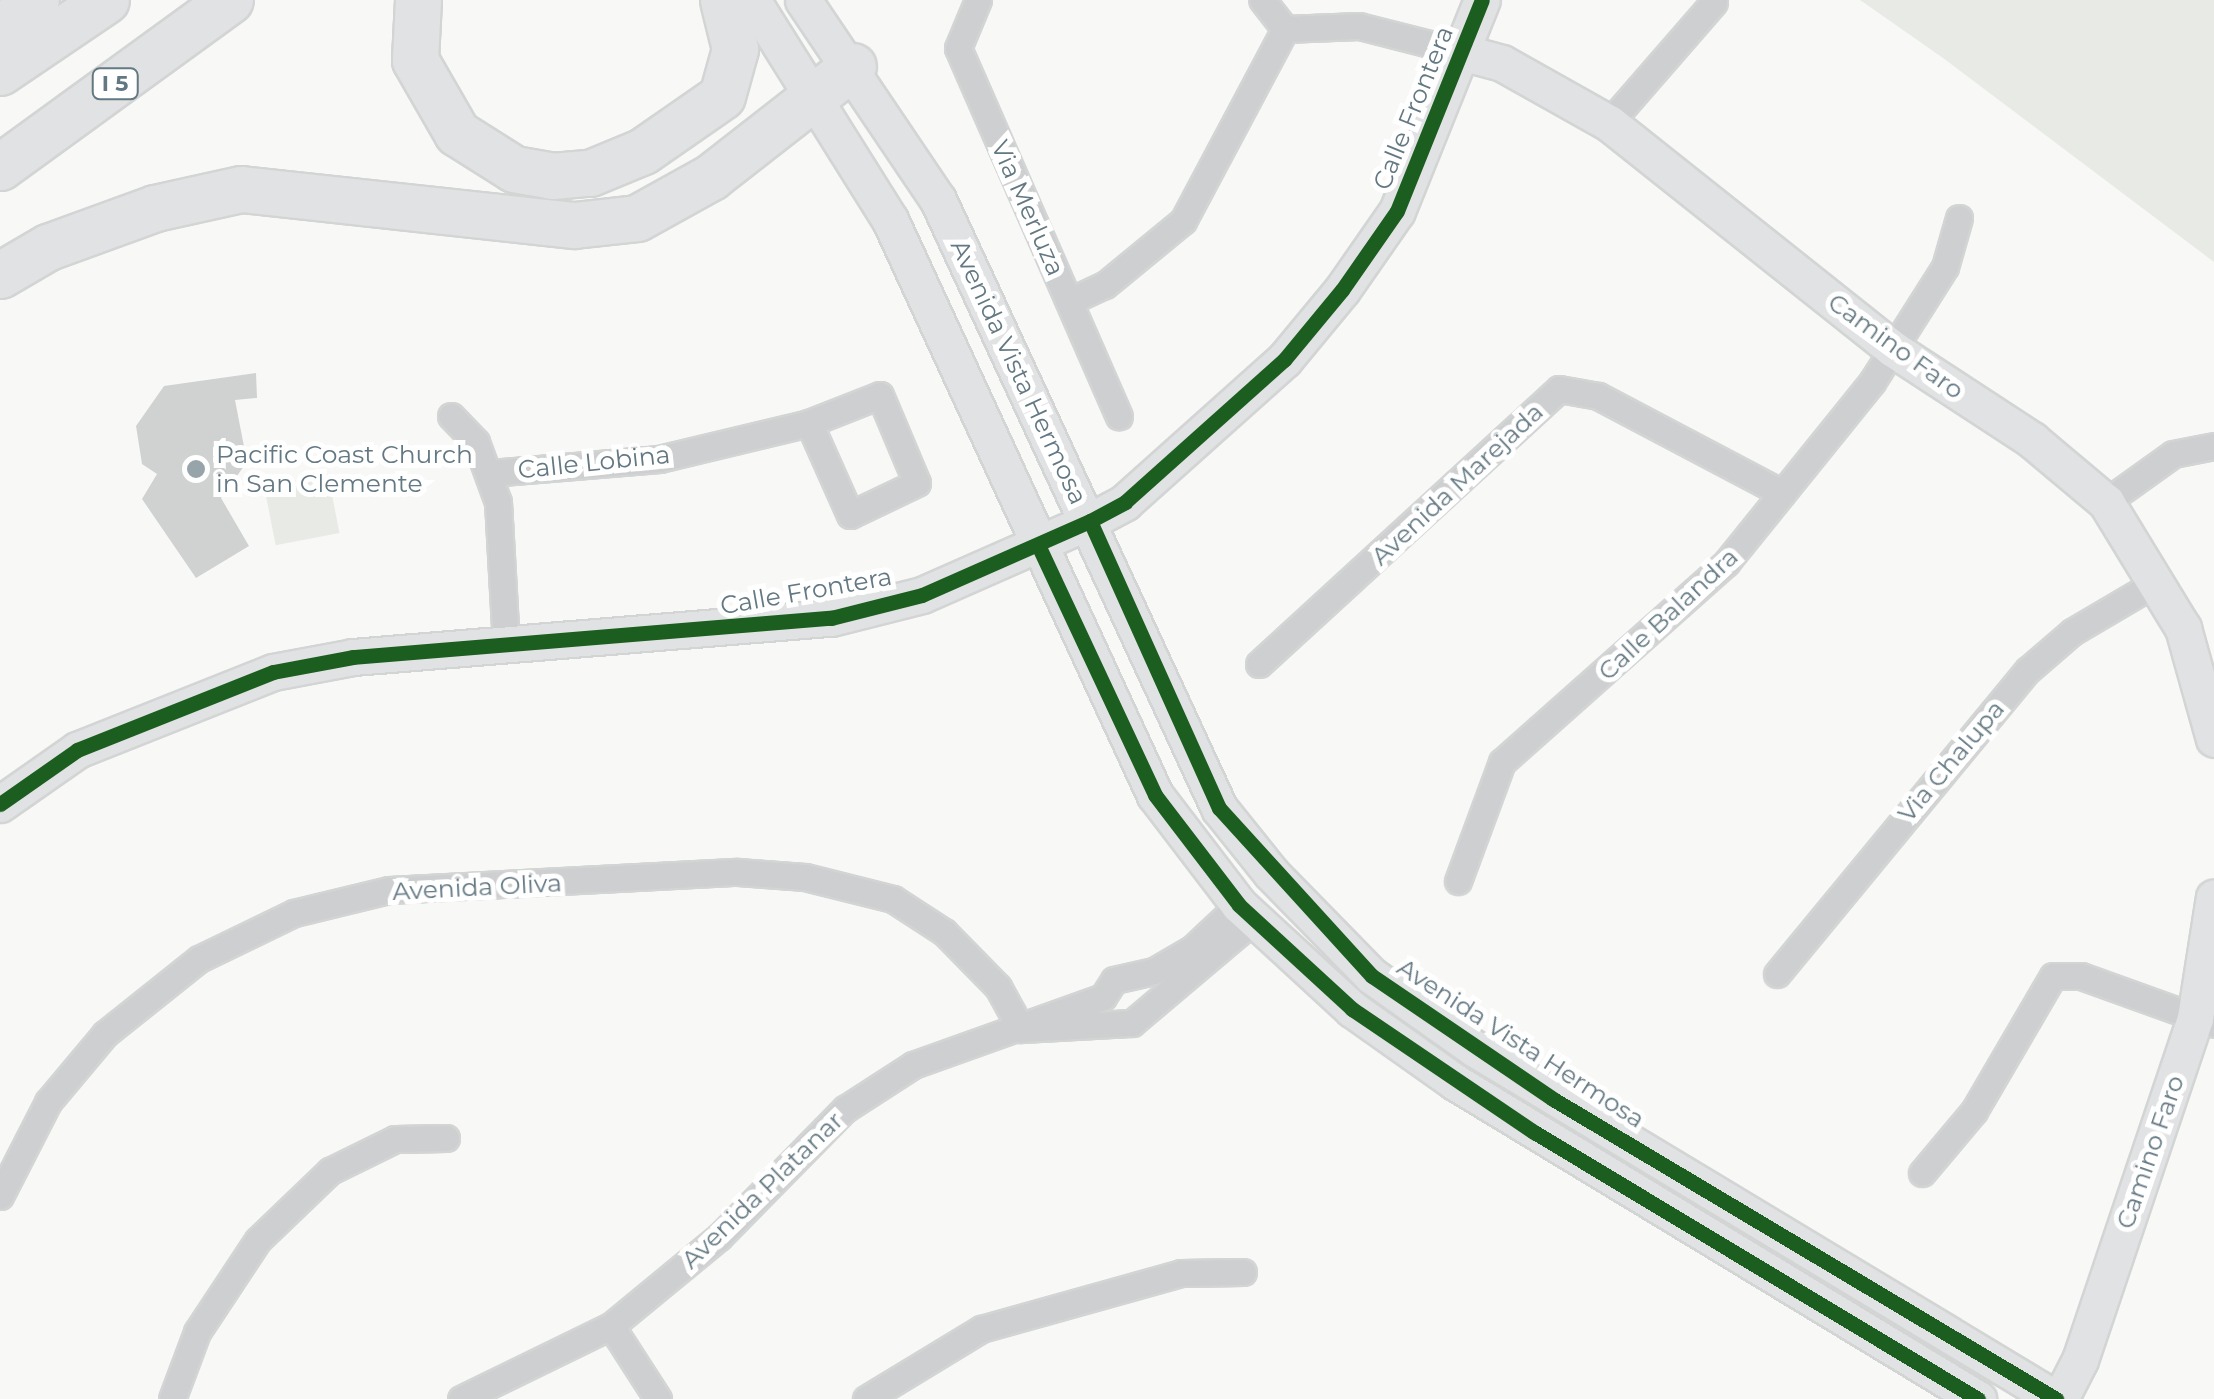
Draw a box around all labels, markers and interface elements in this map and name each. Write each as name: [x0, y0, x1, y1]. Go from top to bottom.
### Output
street label: Calle Frontera: [1367, 22, 1459, 194]
road number: I 5: [90, 67, 140, 101]
street label: Via Merluza: [985, 136, 1071, 280]
street label: Avenida Vista Hermosa: [944, 235, 1094, 509]
street label: Camino Faro: [1822, 287, 1970, 405]
street label: Avenida Marejada: [1365, 397, 1549, 571]
street label: Calle Lobina: [516, 439, 672, 485]
place label: Pacific Coast Church in San Clemente: [216, 440, 473, 499]
marker: Pacific Coast Church in San Clemente: [185, 458, 207, 480]
street label: Calle Balandra: [1592, 542, 1744, 686]
street label: Calle Frontera: [718, 561, 894, 621]
street label: Via Chalupa: [1891, 694, 2011, 828]
street label: Avenida Oliva: [392, 868, 562, 906]
street label: Avenida Vista Hermosa: [1392, 952, 1650, 1134]
street label: Camino Faro: [2110, 1071, 2190, 1233]
street label: Avenida Platanar: [675, 1105, 849, 1275]

